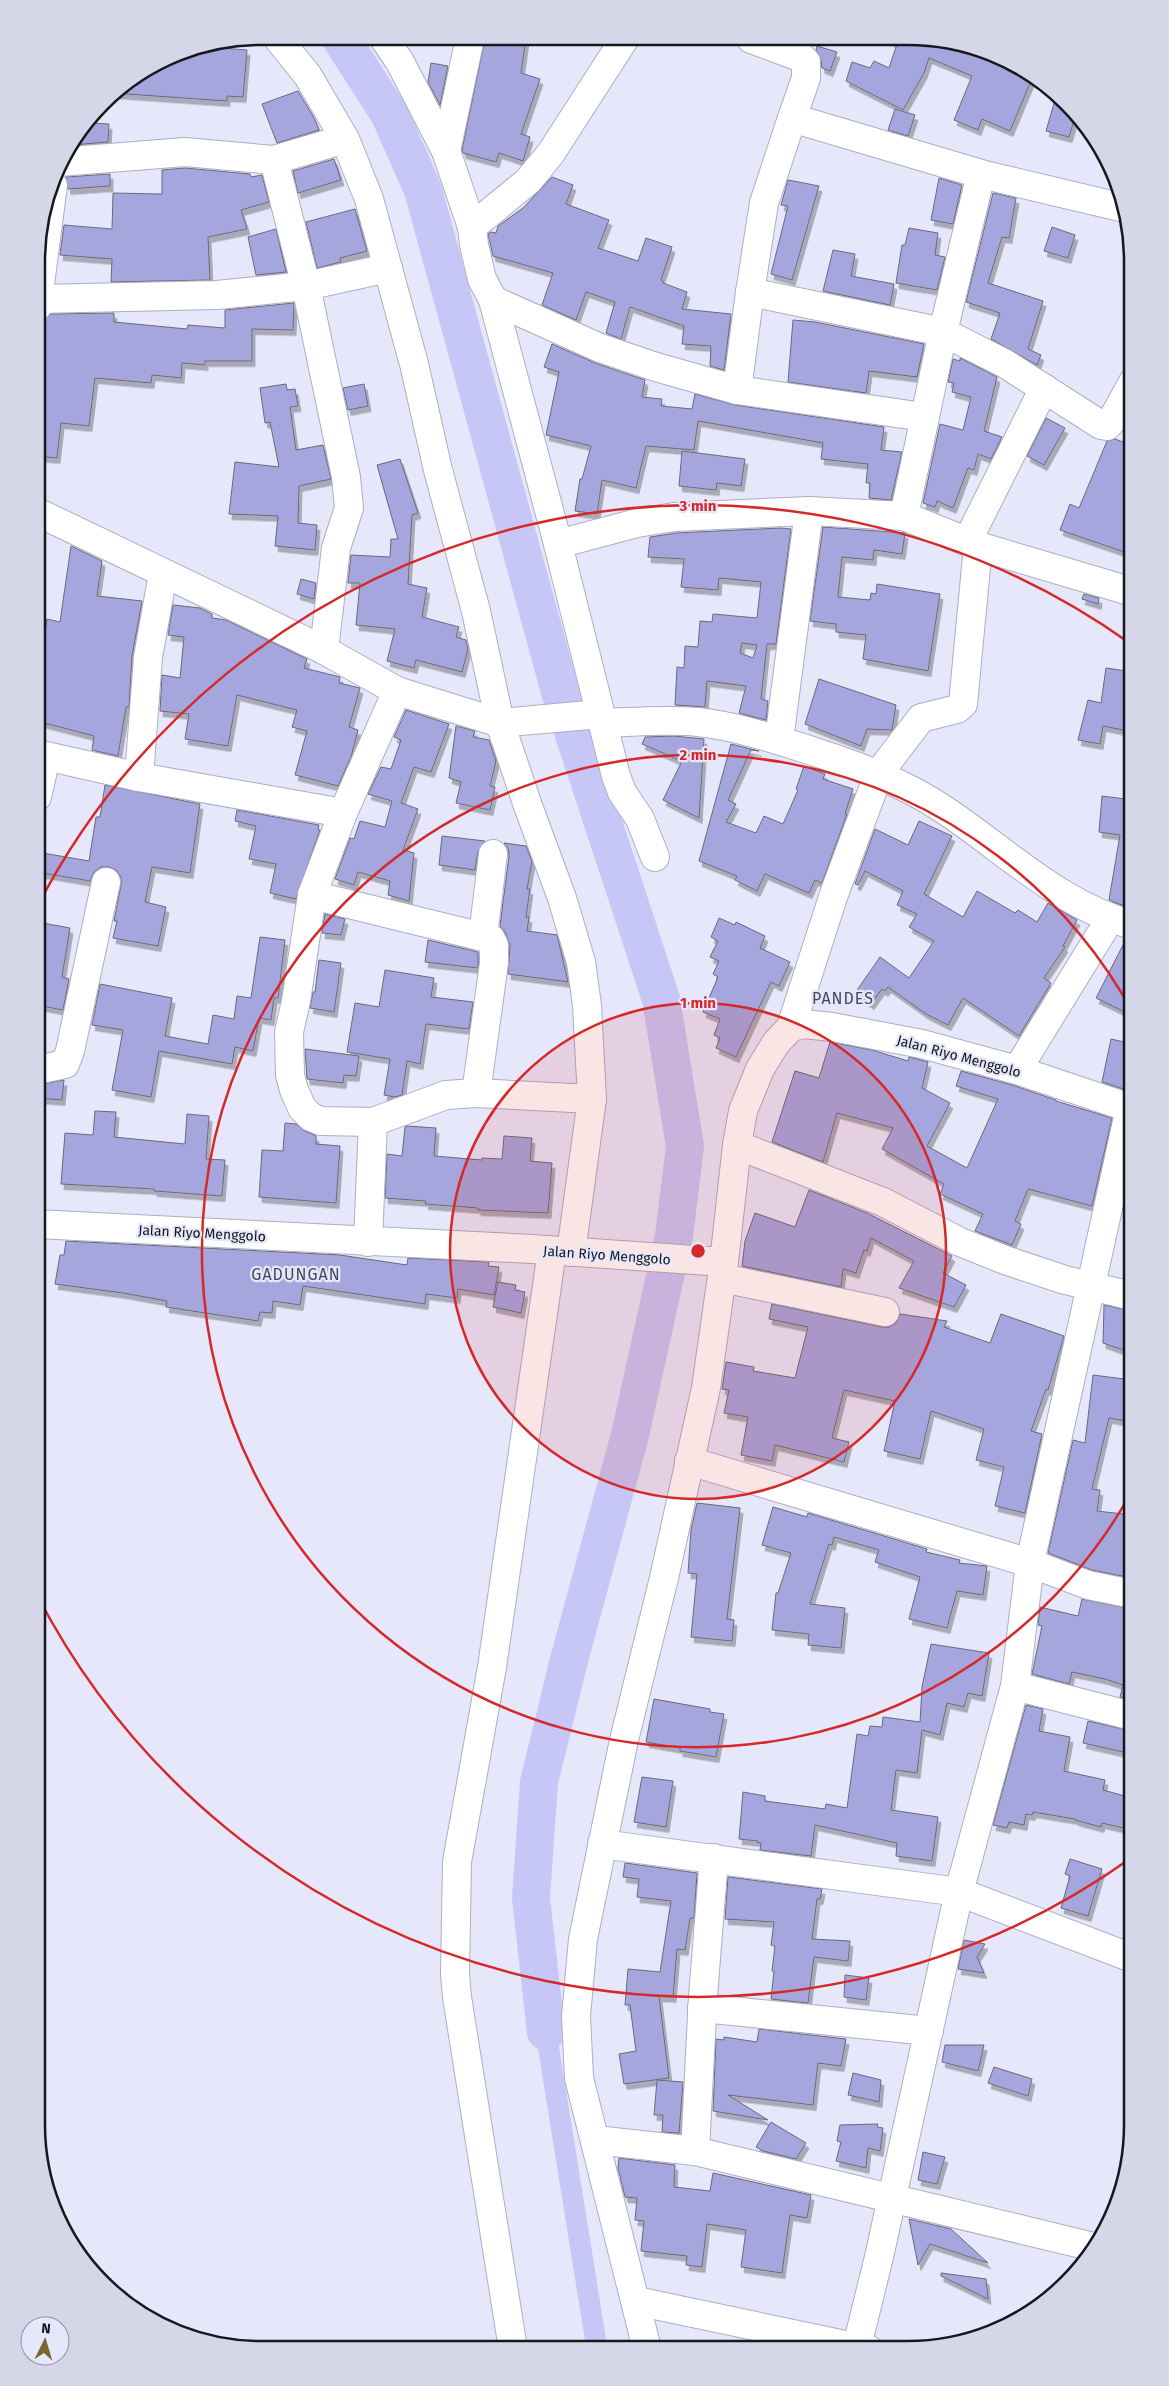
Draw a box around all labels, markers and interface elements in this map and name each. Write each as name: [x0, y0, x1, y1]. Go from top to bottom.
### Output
text: 3 min: [679, 497, 716, 515]
text: 2 min: [680, 746, 716, 764]
district label: PANDES: [812, 989, 874, 1008]
text: 1 min: [680, 994, 716, 1012]
street label: Jalan Riyo Menggolo: [895, 1032, 1023, 1081]
street label: Jalan Riyo Menggolo: [138, 1222, 266, 1245]
centre of rings: [689, 1242, 707, 1260]
street label: Jalan Riyo Menggolo: [543, 1243, 671, 1268]
district label: GADUNGAN: [251, 1265, 341, 1284]
north arrow: [20, 2316, 70, 2366]
text: N: [41, 2320, 51, 2337]

